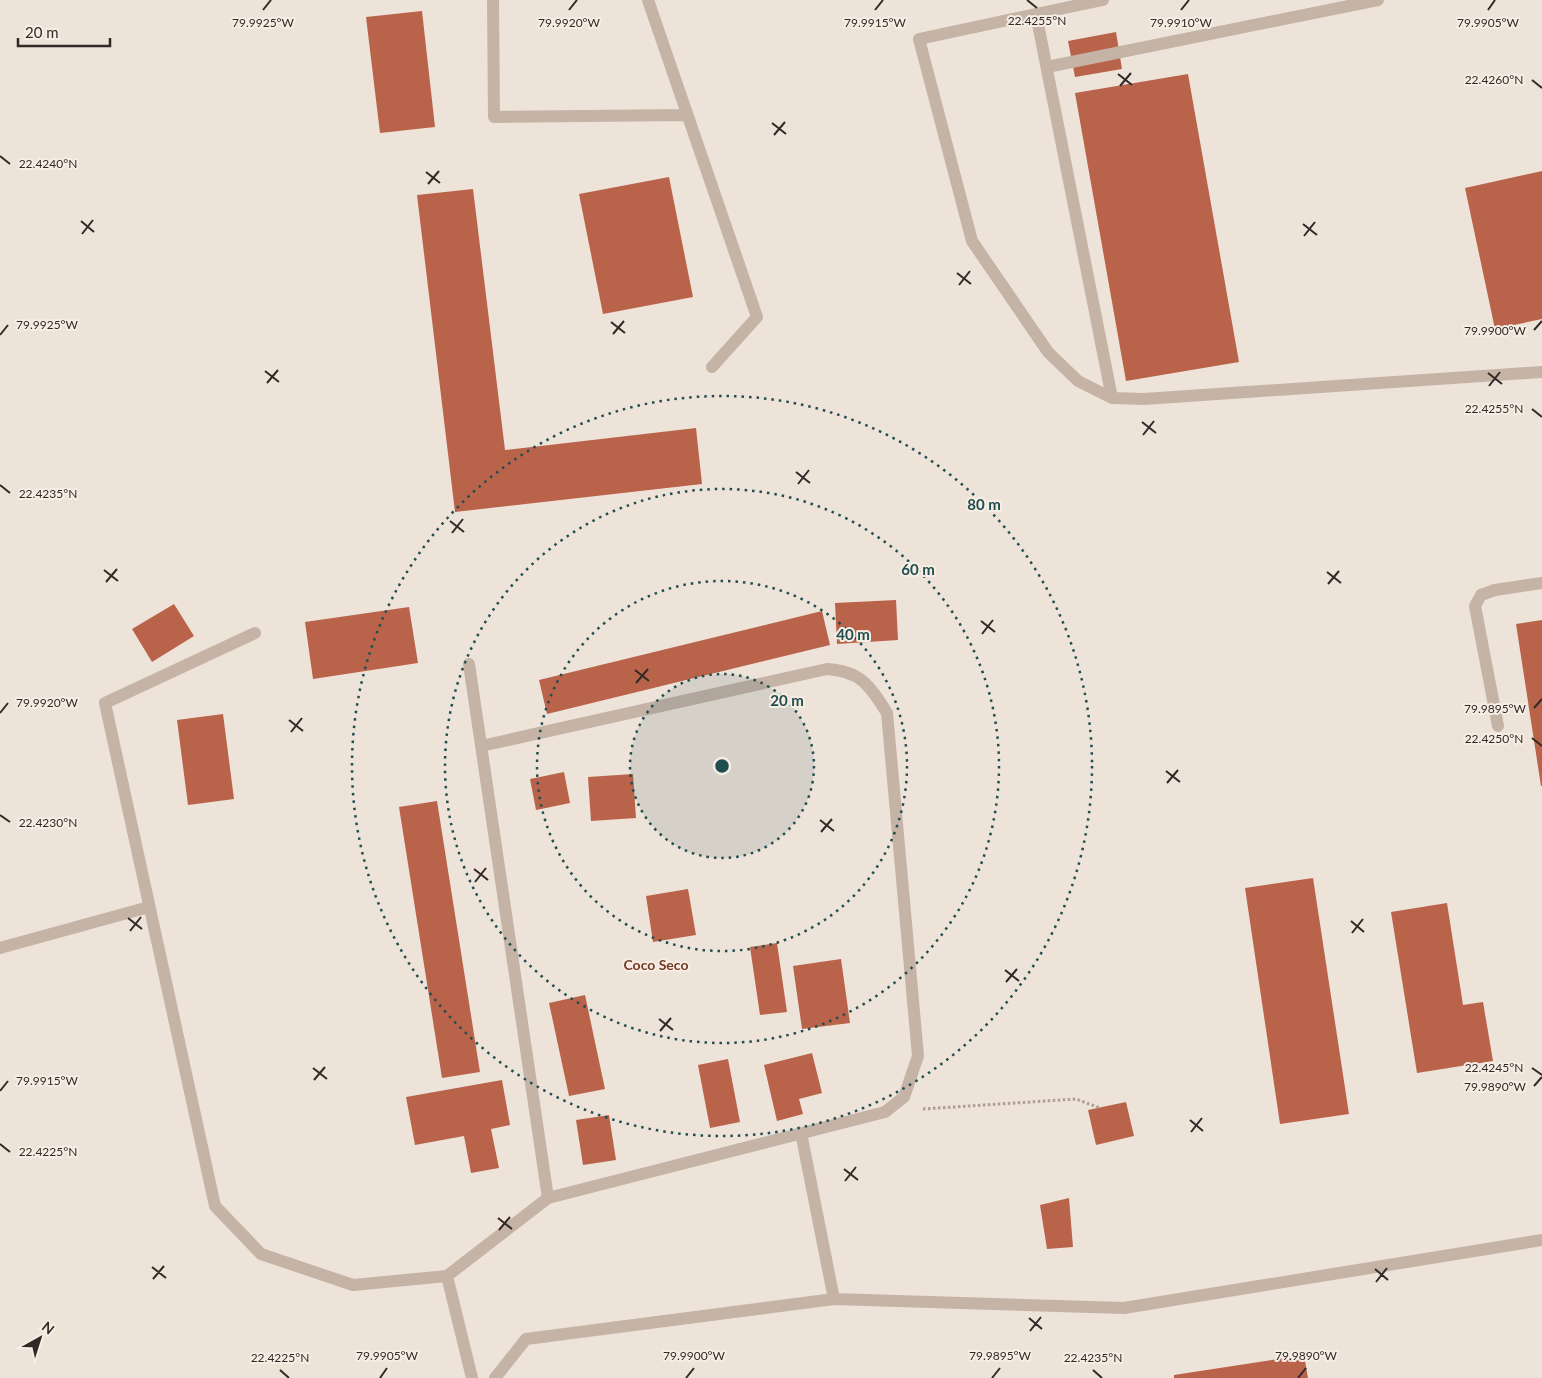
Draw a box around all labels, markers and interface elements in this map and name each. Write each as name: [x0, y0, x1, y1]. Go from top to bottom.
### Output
text: 22.4255°N: [1008, 13, 1066, 28]
scale bar: [18, 15, 110, 47]
text: 79.9925°W: [232, 15, 295, 30]
text: 79.9920°W: [538, 15, 601, 30]
text: 79.9915°W: [844, 15, 907, 30]
text: 79.9910°W: [1150, 15, 1213, 30]
text: 79.9905°W: [1457, 15, 1520, 30]
text: 20 m: [25, 23, 59, 41]
text: 22.4260°N: [1465, 72, 1523, 87]
text: 22.4240°N: [19, 156, 77, 171]
text: 79.9925°W: [16, 317, 79, 332]
text: 79.9900°W: [1464, 323, 1527, 338]
text: 22.4255°N: [1465, 401, 1523, 416]
text: 22.4235°N: [19, 486, 77, 501]
text: 80 m: [967, 495, 1001, 513]
text: 60 m: [901, 560, 935, 578]
text: 40 m: [836, 625, 870, 643]
text: 20 m: [770, 691, 804, 709]
text: 79.9920°W: [16, 695, 79, 710]
text: 79.9895°W: [1464, 701, 1527, 716]
text: 22.4250°N: [1465, 731, 1523, 746]
centre of rings: [713, 757, 731, 775]
text: 22.4230°N: [19, 815, 77, 830]
district label: Coco Seco: [623, 956, 689, 973]
text: 22.4245°N: [1465, 1060, 1523, 1075]
text: 79.9915°W: [16, 1073, 79, 1088]
text: 79.9890°W: [1464, 1079, 1527, 1094]
text: 22.4225°N: [19, 1144, 77, 1159]
north arrow: [15, 1313, 65, 1363]
text: N: [39, 1318, 58, 1338]
text: 79.9905°W: [356, 1348, 419, 1363]
text: 79.9900°W: [663, 1348, 726, 1363]
text: 79.9895°W: [969, 1348, 1032, 1363]
text: 79.9890°W: [1275, 1348, 1338, 1363]
text: 22.4225°N: [251, 1350, 309, 1365]
text: 22.4235°N: [1064, 1350, 1122, 1365]

